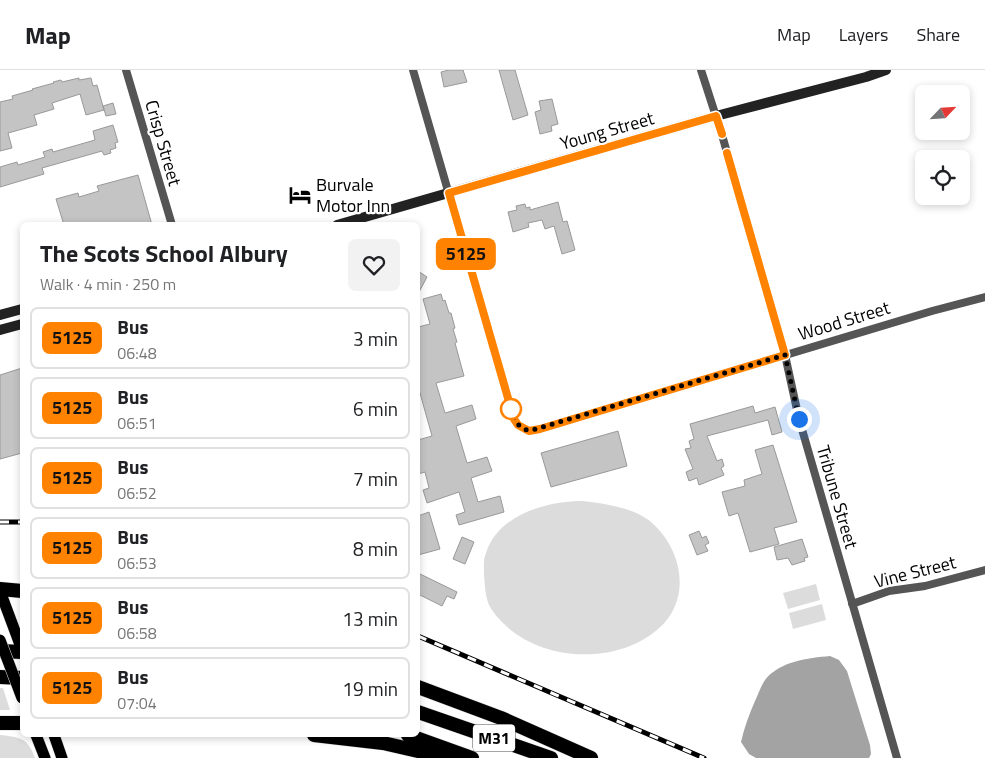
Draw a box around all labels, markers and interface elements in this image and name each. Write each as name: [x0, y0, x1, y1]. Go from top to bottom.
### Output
text: Map: [25, 17, 71, 53]
text: Map: [777, 21, 811, 48]
text: Layers: [839, 21, 888, 48]
text: Share: [916, 21, 960, 48]
north arrow: [915, 85, 970, 140]
map controls: [915, 85, 970, 205]
street label: Crisp Street: [138, 97, 189, 190]
street label: Young Street: [557, 104, 658, 157]
button: locate: [915, 150, 970, 205]
place label: Burvale Motor Inn: [316, 171, 390, 219]
hotel icon: Burvale Motor Inn: [287, 182, 313, 208]
text: The Scots School Albury: [40, 235, 288, 271]
line badge: 5125: [431, 238, 501, 270]
button: heart: [348, 239, 400, 291]
text: 5125: [446, 240, 486, 267]
text: Walk · 4 min · 250 m: [40, 272, 176, 296]
street label: Wood Street: [795, 294, 894, 347]
text: Bus: [117, 312, 148, 341]
text: 5125: [52, 324, 92, 351]
text: 3 min: [353, 324, 398, 353]
text: 06:48: [117, 341, 157, 365]
text: Bus: [117, 382, 148, 411]
text: 5125: [52, 394, 92, 421]
text: 6 min: [353, 394, 398, 423]
unlabelled marker: [500, 398, 522, 420]
your location: [787, 407, 812, 432]
text: 06:51: [117, 411, 157, 435]
street label: Tribune Street: [810, 442, 865, 552]
text: Bus: [117, 452, 148, 481]
text: 5125: [52, 464, 92, 491]
text: 7 min: [353, 464, 398, 493]
text: 06:52: [117, 481, 157, 505]
text: Bus: [117, 522, 148, 551]
text: 5125: [52, 534, 92, 561]
text: 8 min: [353, 534, 398, 563]
street label: Vine Street: [871, 548, 959, 595]
text: 06:53: [117, 551, 157, 575]
text: Bus: [117, 592, 148, 621]
text: 5125: [52, 604, 92, 631]
text: 13 min: [342, 604, 398, 633]
text: 06:58: [117, 621, 157, 645]
text: Bus: [117, 662, 148, 691]
text: 5125: [52, 674, 92, 701]
text: 19 min: [342, 674, 398, 703]
text: 07:04: [117, 691, 157, 715]
road number: M31: [473, 724, 515, 751]

